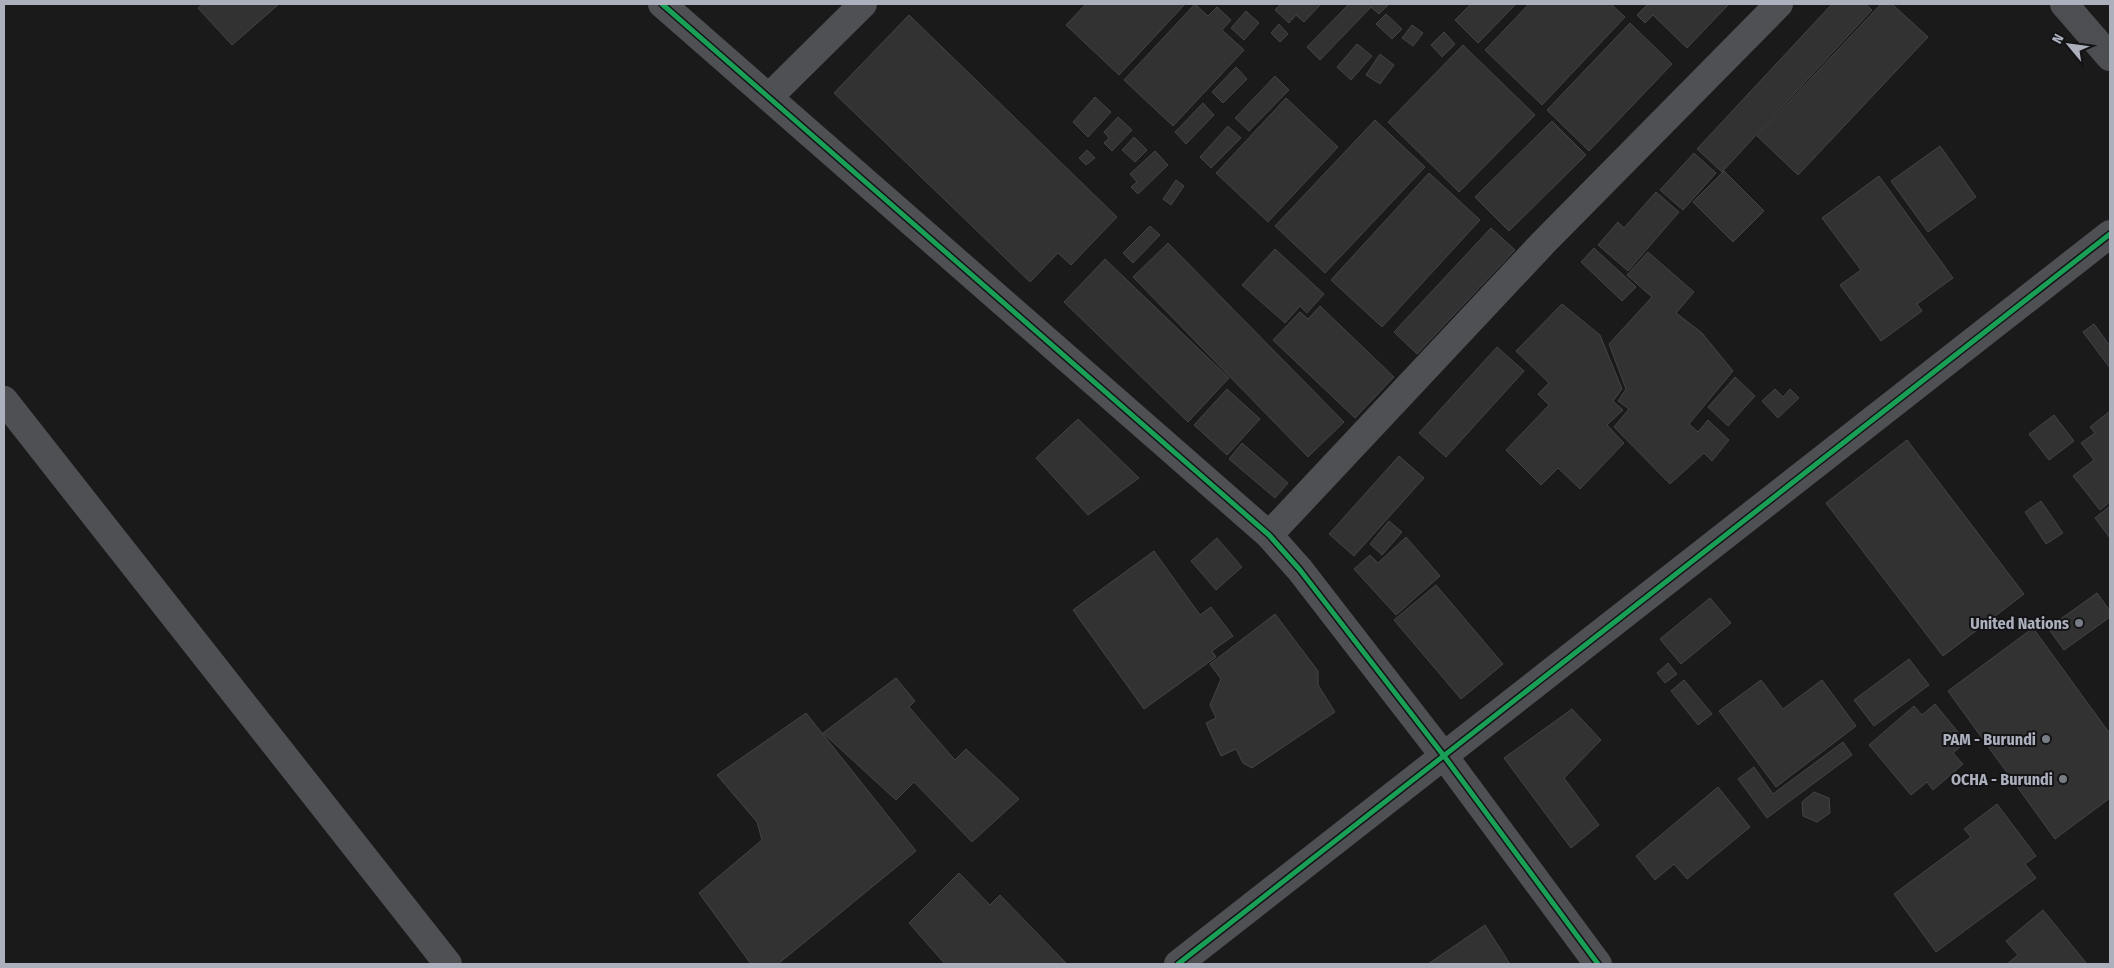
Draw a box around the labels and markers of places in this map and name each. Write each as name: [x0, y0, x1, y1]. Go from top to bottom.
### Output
place label: United Nations: [1970, 614, 2069, 633]
marker: United Nations: [2073, 617, 2085, 629]
place label: PAM - Burundi: [1943, 730, 2036, 749]
marker: PAM - Burundi: [2040, 733, 2052, 745]
place label: OCHA - Burundi: [1951, 770, 2053, 789]
marker: OCHA - Burundi: [2057, 773, 2069, 785]

